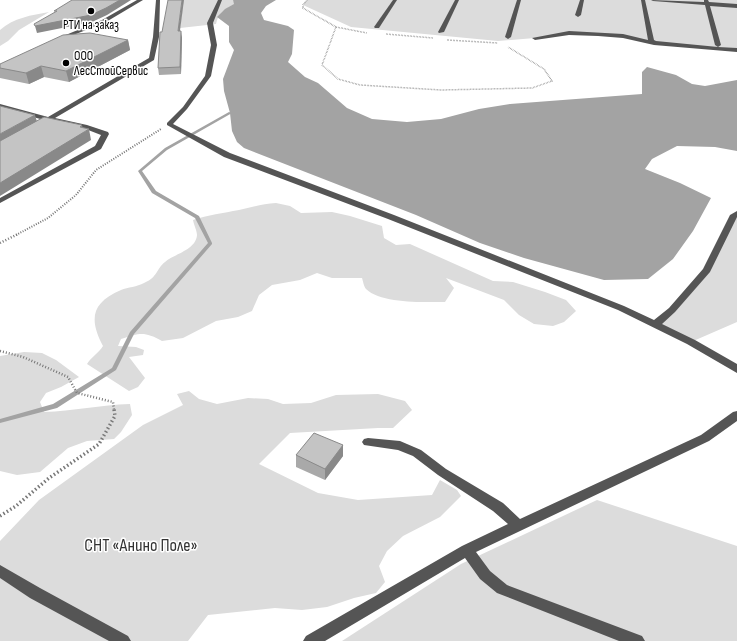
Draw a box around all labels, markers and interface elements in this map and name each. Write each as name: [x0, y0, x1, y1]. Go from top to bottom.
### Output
marker: РТИ на заказ: [86, 6, 96, 16]
place label: РТИ на заказ: [63, 17, 119, 33]
place label: ООО ЛесСтойСервис: [73, 48, 148, 79]
marker: ООО ЛесСтойСервис: [61, 58, 71, 68]
park label: СНТ «Анино Поле»: [84, 535, 198, 556]

